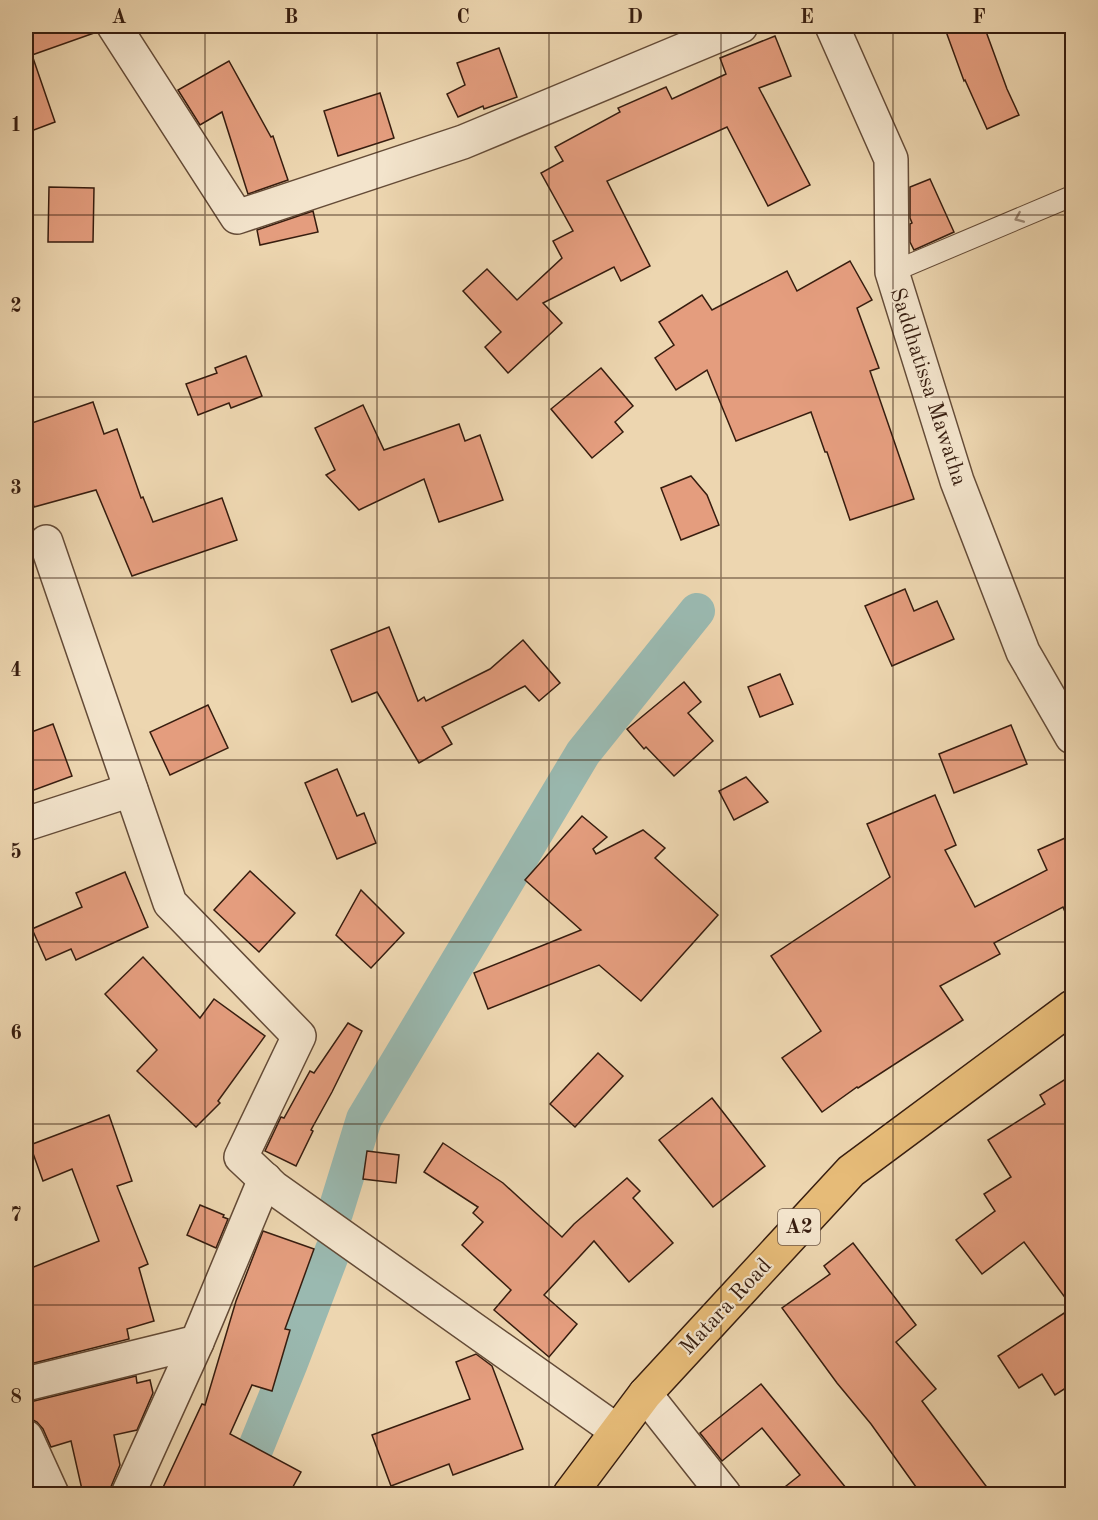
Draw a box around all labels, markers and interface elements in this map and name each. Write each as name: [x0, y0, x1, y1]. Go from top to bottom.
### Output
text: A: [111, 8, 127, 28]
text: B: [284, 8, 298, 28]
text: C: [456, 8, 470, 28]
text: D: [627, 8, 643, 28]
text: E: [800, 8, 814, 28]
text: F: [972, 8, 986, 28]
text: 1: [10, 116, 22, 136]
one-way arrow: [1014, 211, 1025, 223]
street label: Saddhatissa Mawatha: [886, 285, 970, 489]
text: 2: [10, 297, 22, 317]
text: 3: [10, 479, 22, 499]
text: 4: [10, 661, 22, 681]
text: 5: [10, 842, 22, 863]
text: 6: [10, 1024, 22, 1044]
text: 7: [10, 1206, 22, 1226]
road number: A2: [778, 1209, 820, 1245]
street label: Matara Road: [676, 1255, 776, 1359]
text: 8: [10, 1388, 22, 1408]

